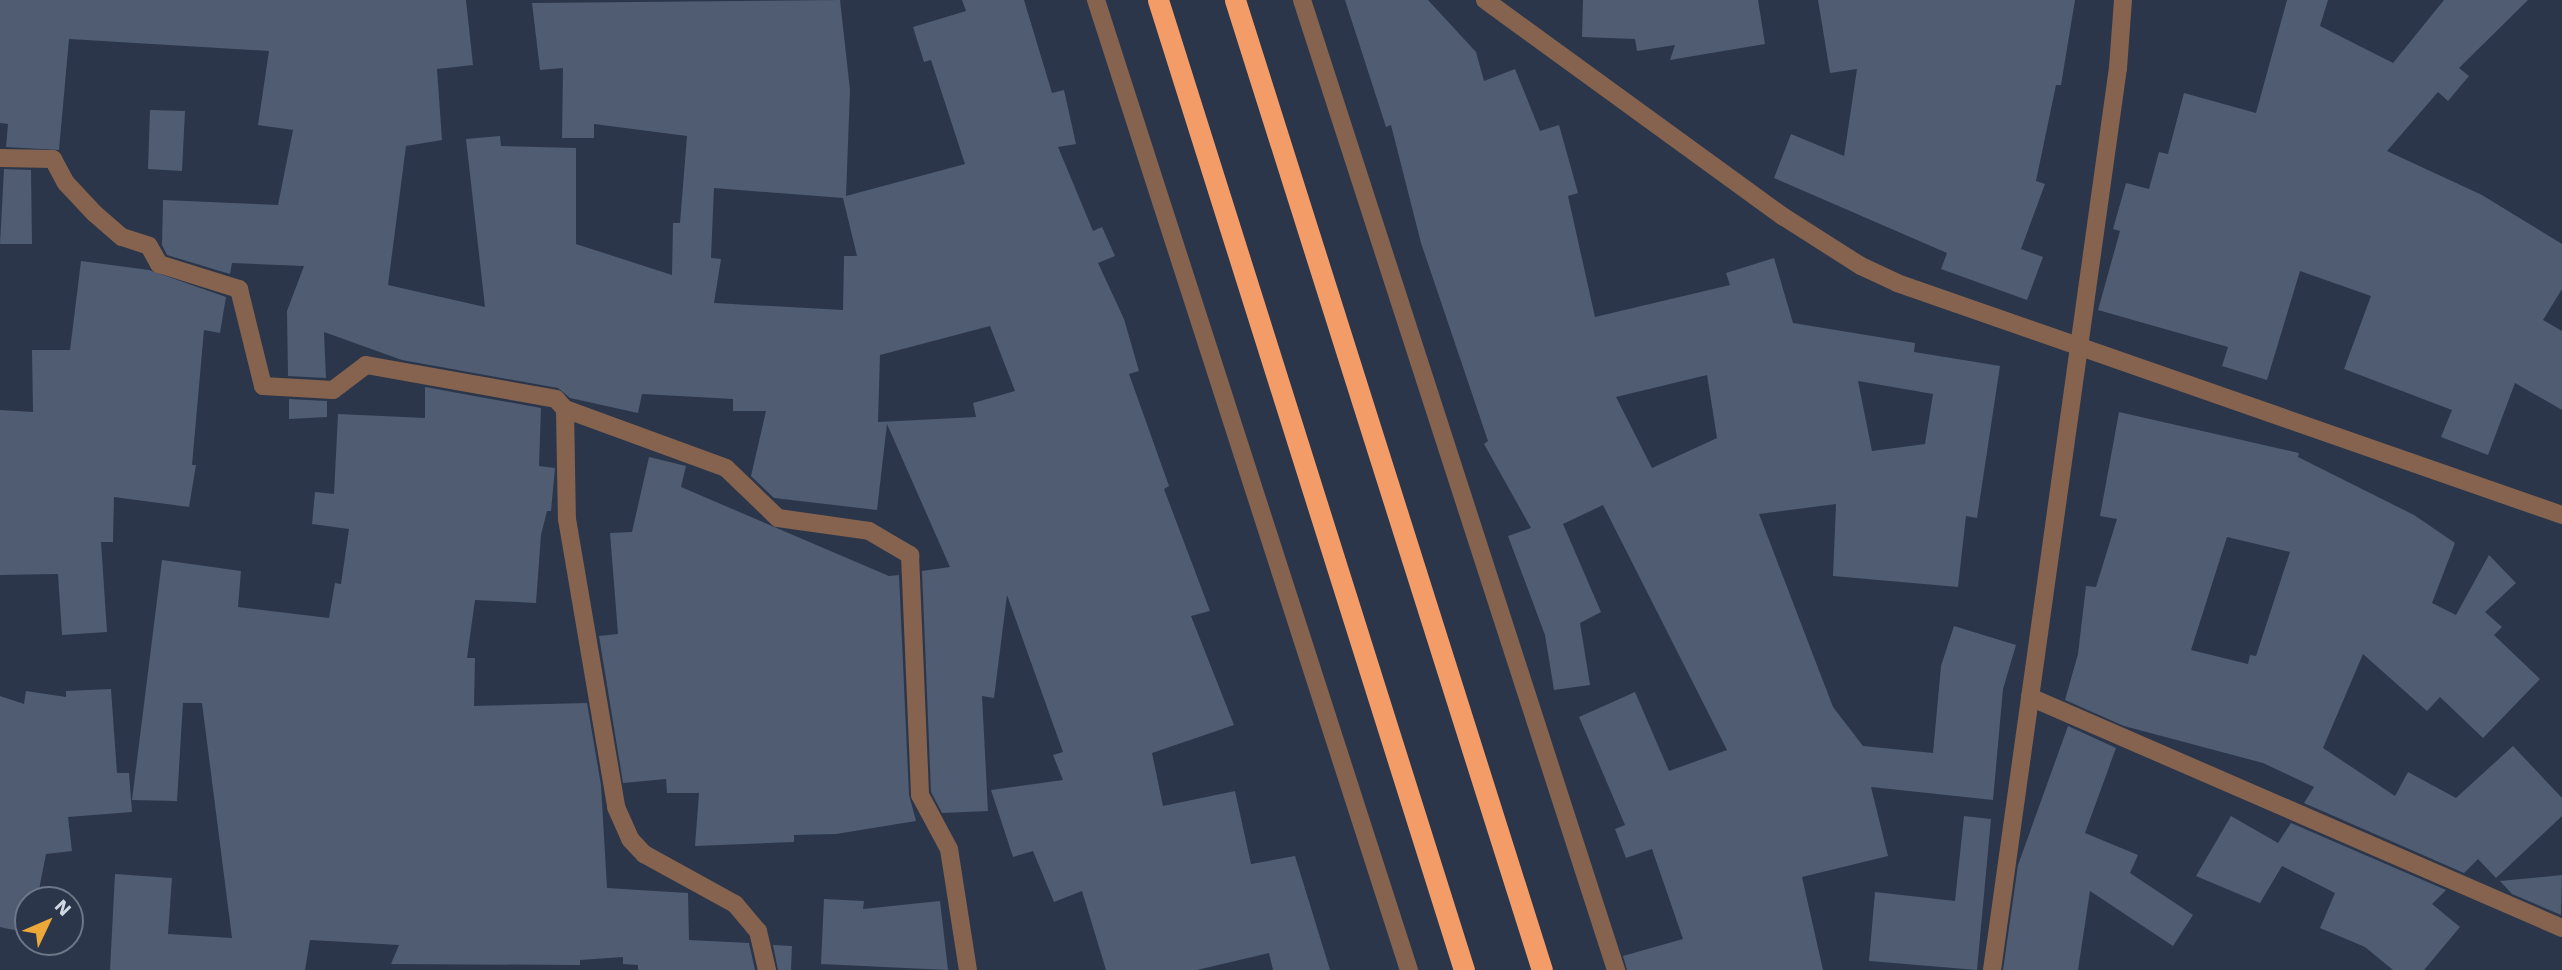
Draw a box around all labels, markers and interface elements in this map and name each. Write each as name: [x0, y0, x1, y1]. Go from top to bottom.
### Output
north arrow: [14, 886, 84, 956]
text: N: [50, 894, 76, 921]

